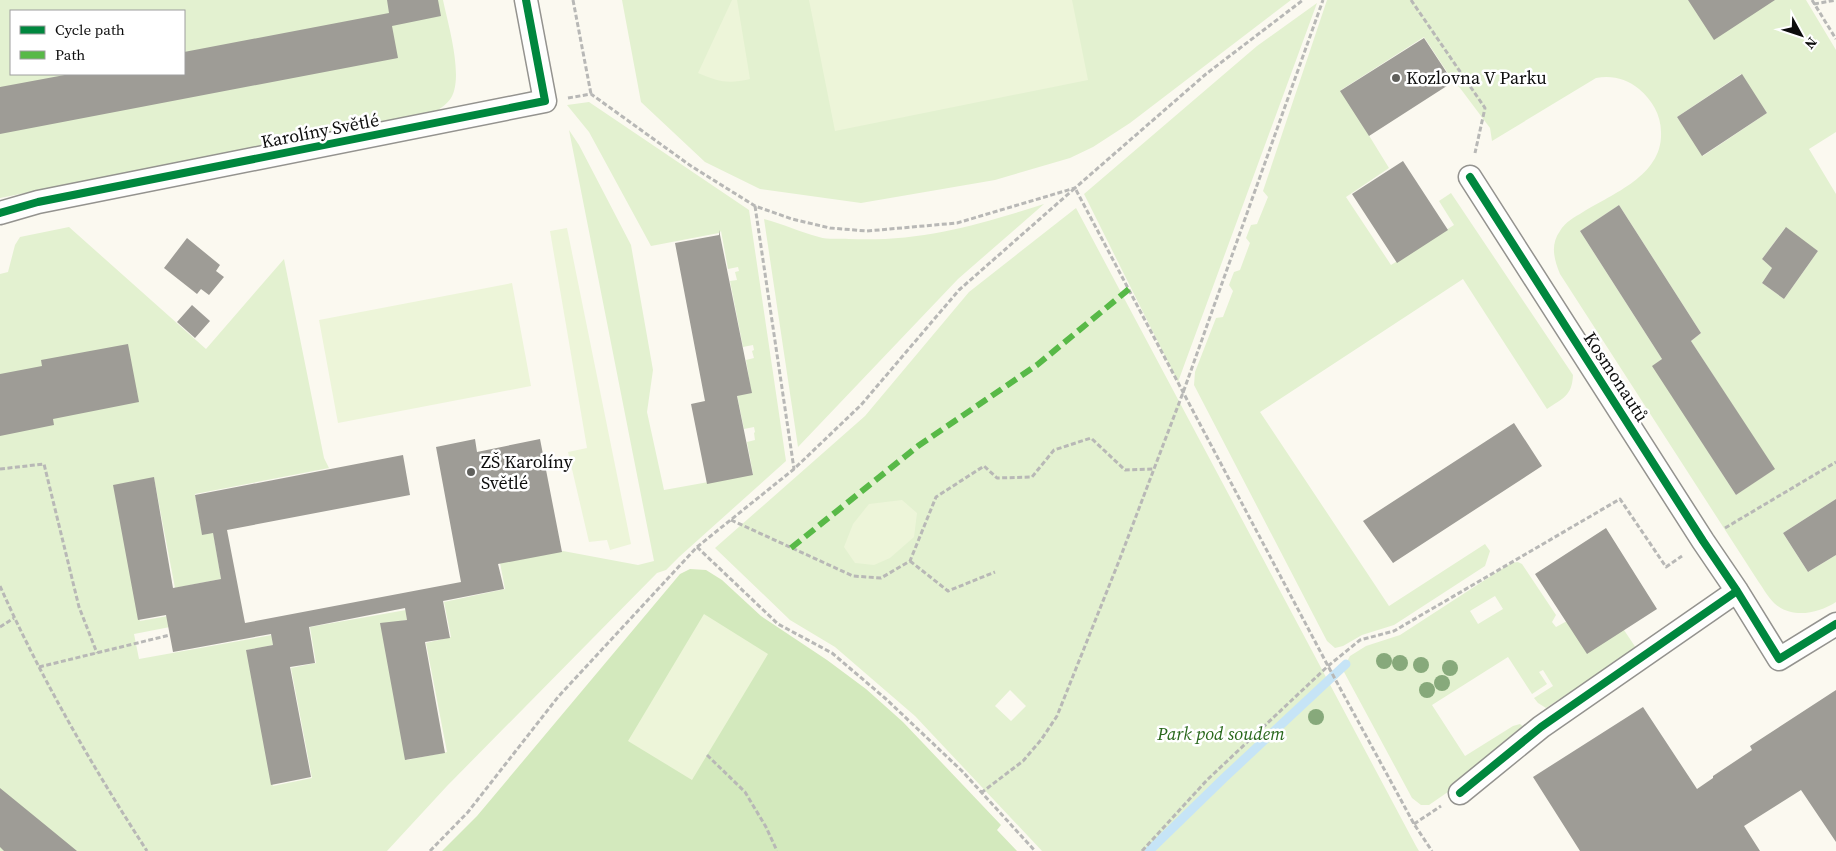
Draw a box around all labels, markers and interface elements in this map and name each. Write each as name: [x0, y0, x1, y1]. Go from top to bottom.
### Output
legend: [10, 10, 185, 75]
north arrow: [1776, 10, 1826, 60]
text: Cycle path: [55, 19, 125, 40]
text: N: [1800, 33, 1822, 54]
text: Path: [55, 44, 85, 65]
place label: Kozlovna V Parku: [1406, 65, 1547, 90]
marker: Kozlovna V Parku: [1390, 72, 1402, 84]
street label: Karolíny Světlé: [259, 107, 381, 154]
street label: Kosmonautů: [1578, 327, 1655, 426]
place label: ZŠ Karolíny Světlé: [481, 449, 573, 495]
marker: ZŠ Karolíny Světlé: [465, 466, 477, 478]
park label: Park pod soudem: [1156, 721, 1285, 746]

